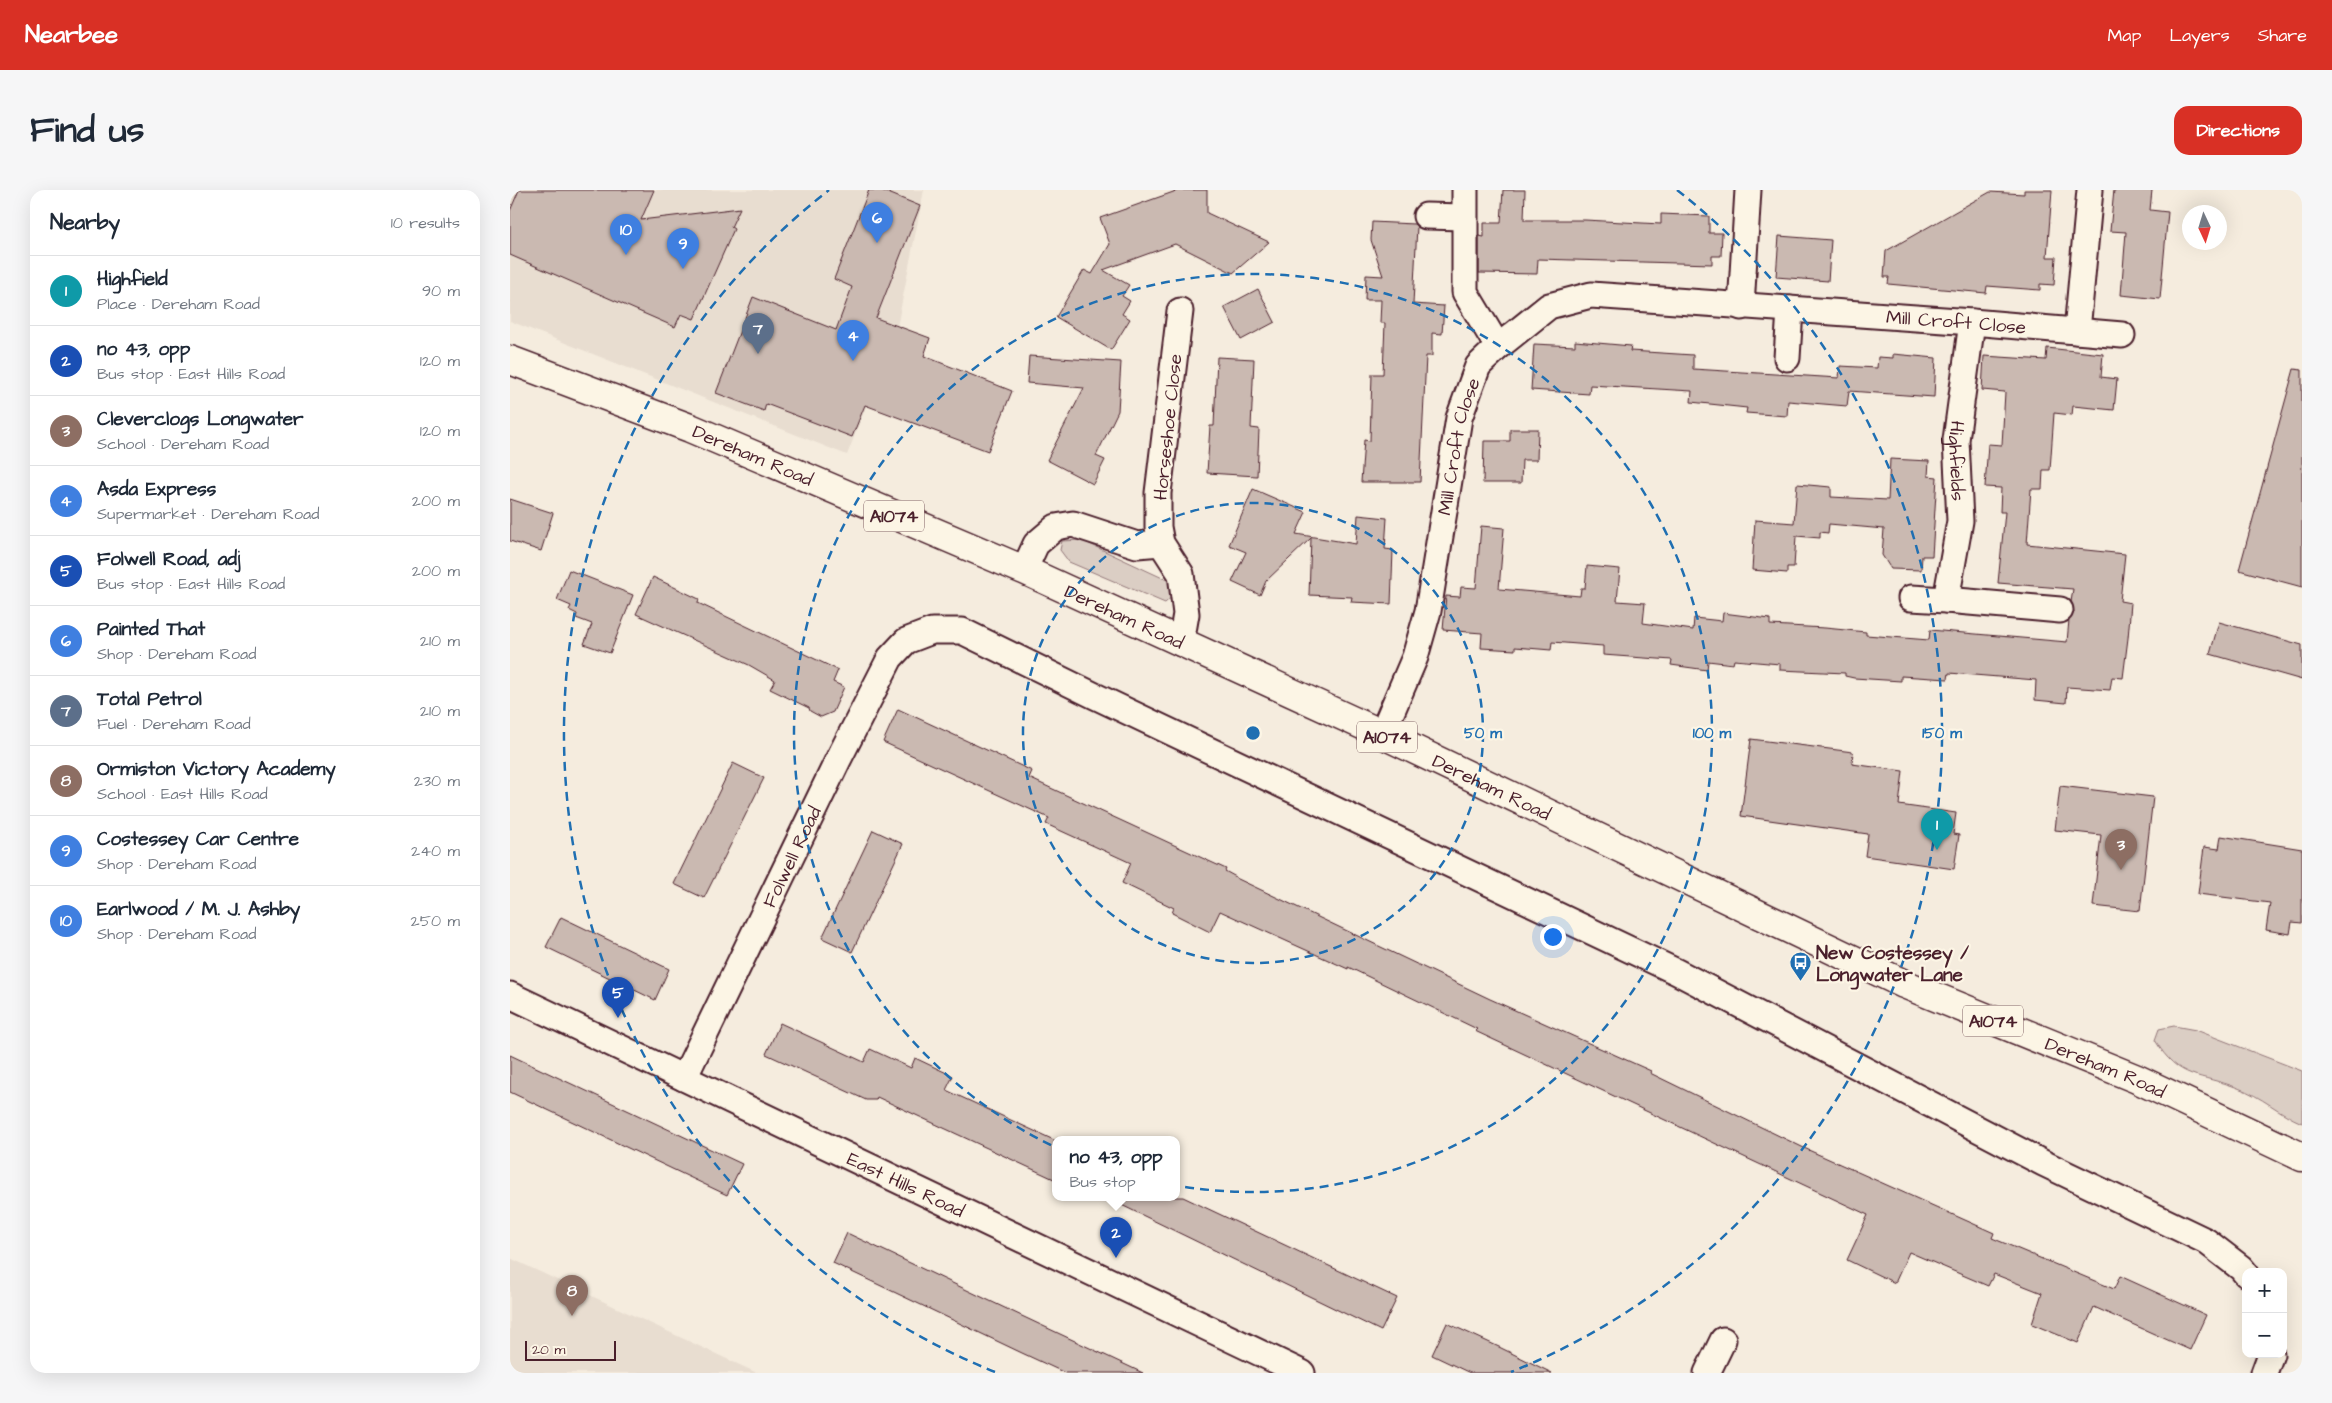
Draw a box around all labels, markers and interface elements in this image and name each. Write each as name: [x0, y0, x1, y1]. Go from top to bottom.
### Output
text: Nearbee: [25, 18, 118, 52]
text: Map: [2107, 23, 2141, 48]
text: Layers: [2169, 23, 2230, 48]
text: Share: [2258, 23, 2307, 48]
text: Find us: [30, 106, 144, 155]
button: Directions: [2174, 106, 2302, 155]
pin: 6: [861, 202, 893, 243]
north arrow: [2182, 205, 2227, 250]
text: Nearby: [50, 208, 120, 237]
text: 10 results: [391, 212, 460, 234]
pin: 10: [610, 214, 642, 255]
pin: 9: [667, 228, 699, 269]
text: Highfield: [97, 266, 168, 293]
text: 1: [65, 280, 67, 302]
text: 90 m: [422, 280, 460, 302]
text: Place · Dereham Road: [97, 293, 260, 315]
street label: Mill Croft Close: [1885, 304, 2027, 342]
pin: 7: [742, 313, 774, 354]
pin: 4: [837, 320, 869, 361]
text: no 43, opp: [97, 336, 190, 363]
text: 2: [61, 350, 71, 372]
text: 120 m: [420, 350, 460, 372]
street label: Horseshoe Close: [1147, 353, 1190, 502]
text: Bus stop · East Hills Road: [97, 363, 285, 385]
street label: Mill Croft Close: [1432, 374, 1488, 517]
text: Cleverclogs Longwater: [97, 406, 304, 433]
street label: Dereham Road: [688, 419, 817, 494]
street label: Highfields: [1940, 419, 1971, 502]
text: 3: [62, 420, 70, 442]
text: 120 m: [420, 420, 460, 442]
text: School · Dereham Road: [97, 433, 269, 455]
text: Asda Express: [97, 476, 216, 503]
text: 4: [61, 490, 71, 512]
text: 200 m: [412, 490, 460, 512]
road number: A1074: [864, 500, 924, 532]
text: Supermarket · Dereham Road: [97, 503, 319, 525]
text: Folwell Road, adj: [97, 546, 240, 573]
text: 5: [60, 560, 72, 582]
text: 200 m: [412, 560, 460, 582]
text: Bus stop · East Hills Road: [97, 573, 285, 595]
street label: Dereham Road: [1060, 578, 1188, 657]
text: Painted That: [97, 616, 205, 643]
text: 6: [61, 630, 71, 652]
text: 210 m: [420, 630, 460, 652]
text: Shop · Dereham Road: [97, 643, 256, 665]
text: Total Petrol: [97, 686, 202, 713]
text: 7: [61, 700, 71, 722]
text: 210 m: [420, 700, 460, 722]
text: Fuel · Dereham Road: [97, 713, 251, 735]
road number: A1074: [1357, 722, 1417, 752]
text: 50 m: [1464, 723, 1502, 744]
text: 100 m: [1693, 723, 1732, 744]
text: 150 m: [1922, 723, 1962, 744]
centre of rings: [1244, 724, 1262, 742]
street label: Dereham Road: [1427, 748, 1555, 828]
text: Ormiston Victory Academy: [97, 756, 336, 783]
text: 8: [61, 770, 71, 792]
text: 230 m: [414, 770, 460, 792]
text: School · East Hills Road: [97, 783, 268, 805]
street label: Folwell Road: [756, 802, 829, 913]
pin: 1: [1921, 809, 1953, 850]
text: Costessey Car Centre: [97, 826, 299, 853]
pin: 3: [2105, 829, 2137, 870]
text: 9: [61, 840, 71, 862]
text: 240 m: [411, 840, 460, 862]
text: Shop · Dereham Road: [97, 853, 256, 875]
text: Earlwood / M. J. Ashby: [97, 896, 300, 923]
text: 10: [60, 910, 72, 932]
text: 250 m: [411, 910, 460, 932]
text: Shop · Dereham Road: [97, 923, 256, 945]
your location: [1540, 924, 1566, 950]
place label: New Costessey / Longwater Lane: [1816, 940, 1969, 990]
bus stop icon: New Costessey / Longwater Lane: [1788, 951, 1812, 982]
pin: 5: [602, 977, 634, 1018]
road number: A1074: [1963, 1006, 2023, 1036]
street label: Dereham Road: [2041, 1031, 2170, 1106]
popup: [1052, 1136, 1180, 1201]
text: no 43, opp: [1069, 1144, 1163, 1171]
street label: East Hills Road: [842, 1146, 969, 1225]
text: Bus stop: [1069, 1171, 1136, 1193]
pin: 2: [1100, 1217, 1132, 1258]
map controls: [2242, 1268, 2287, 1358]
button: +: [2242, 1268, 2287, 1313]
pin: 8: [556, 1275, 588, 1316]
button: −: [2242, 1313, 2287, 1358]
scale bar: [525, 1338, 616, 1361]
text: 20 m: [532, 1340, 565, 1360]

